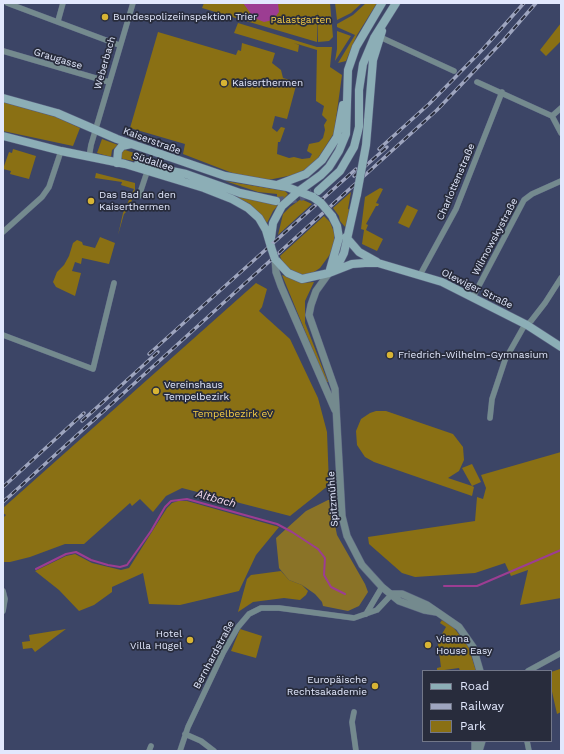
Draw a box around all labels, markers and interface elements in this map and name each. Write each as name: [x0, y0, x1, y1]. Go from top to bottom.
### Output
place label: Bundespolizeiinspektion Trier: [113, 11, 257, 23]
marker: Bundespolizeiinspektion Trier: [100, 12, 110, 22]
park label: Palastgarten: [271, 14, 331, 26]
street label: Weberbach: [92, 35, 118, 91]
street label: Graugasse: [32, 46, 84, 72]
place label: Kaiserthermen: [232, 77, 303, 89]
marker: Kaiserthermen: [219, 78, 229, 88]
street label: Kaiserstraße: [121, 125, 183, 157]
street label: Charlottenstraße: [434, 142, 478, 222]
street label: Südallee: [131, 150, 175, 174]
place label: Das Bad an den Kaiserthermen: [99, 189, 176, 212]
marker: Das Bad an den Kaiserthermen: [86, 196, 96, 206]
street label: Wilmowskystraße: [470, 196, 520, 278]
street label: Olewiger Straße: [439, 267, 515, 311]
place label: Friedrich-Wilhelm-Gymnasium: [398, 349, 548, 361]
marker: Friedrich-Wilhelm-Gymnasium: [385, 350, 395, 360]
place label: Vereinshaus Tempelbezirk: [164, 379, 229, 402]
marker: Vereinshaus Tempelbezirk: [151, 386, 161, 396]
park label: Tempelbezirk eV: [193, 408, 273, 420]
street label: Spitzmühle: [325, 471, 341, 527]
water label: Altbach: [195, 487, 237, 511]
street label: Bernhardstraße: [191, 619, 237, 691]
place label: Hotel Villa Hügel: [130, 628, 182, 652]
place label: Vienna House Easy: [436, 633, 492, 656]
marker: Hotel Villa Hügel: [185, 635, 195, 645]
marker: Vienna House Easy: [423, 640, 433, 650]
legend: [422, 670, 552, 742]
place label: Europäische Rechtsakademie: [287, 674, 367, 698]
text: Road: [460, 679, 489, 693]
marker: Europäische Rechtsakademie: [370, 681, 380, 691]
text: Railway: [460, 699, 504, 713]
text: Park: [460, 719, 486, 733]

